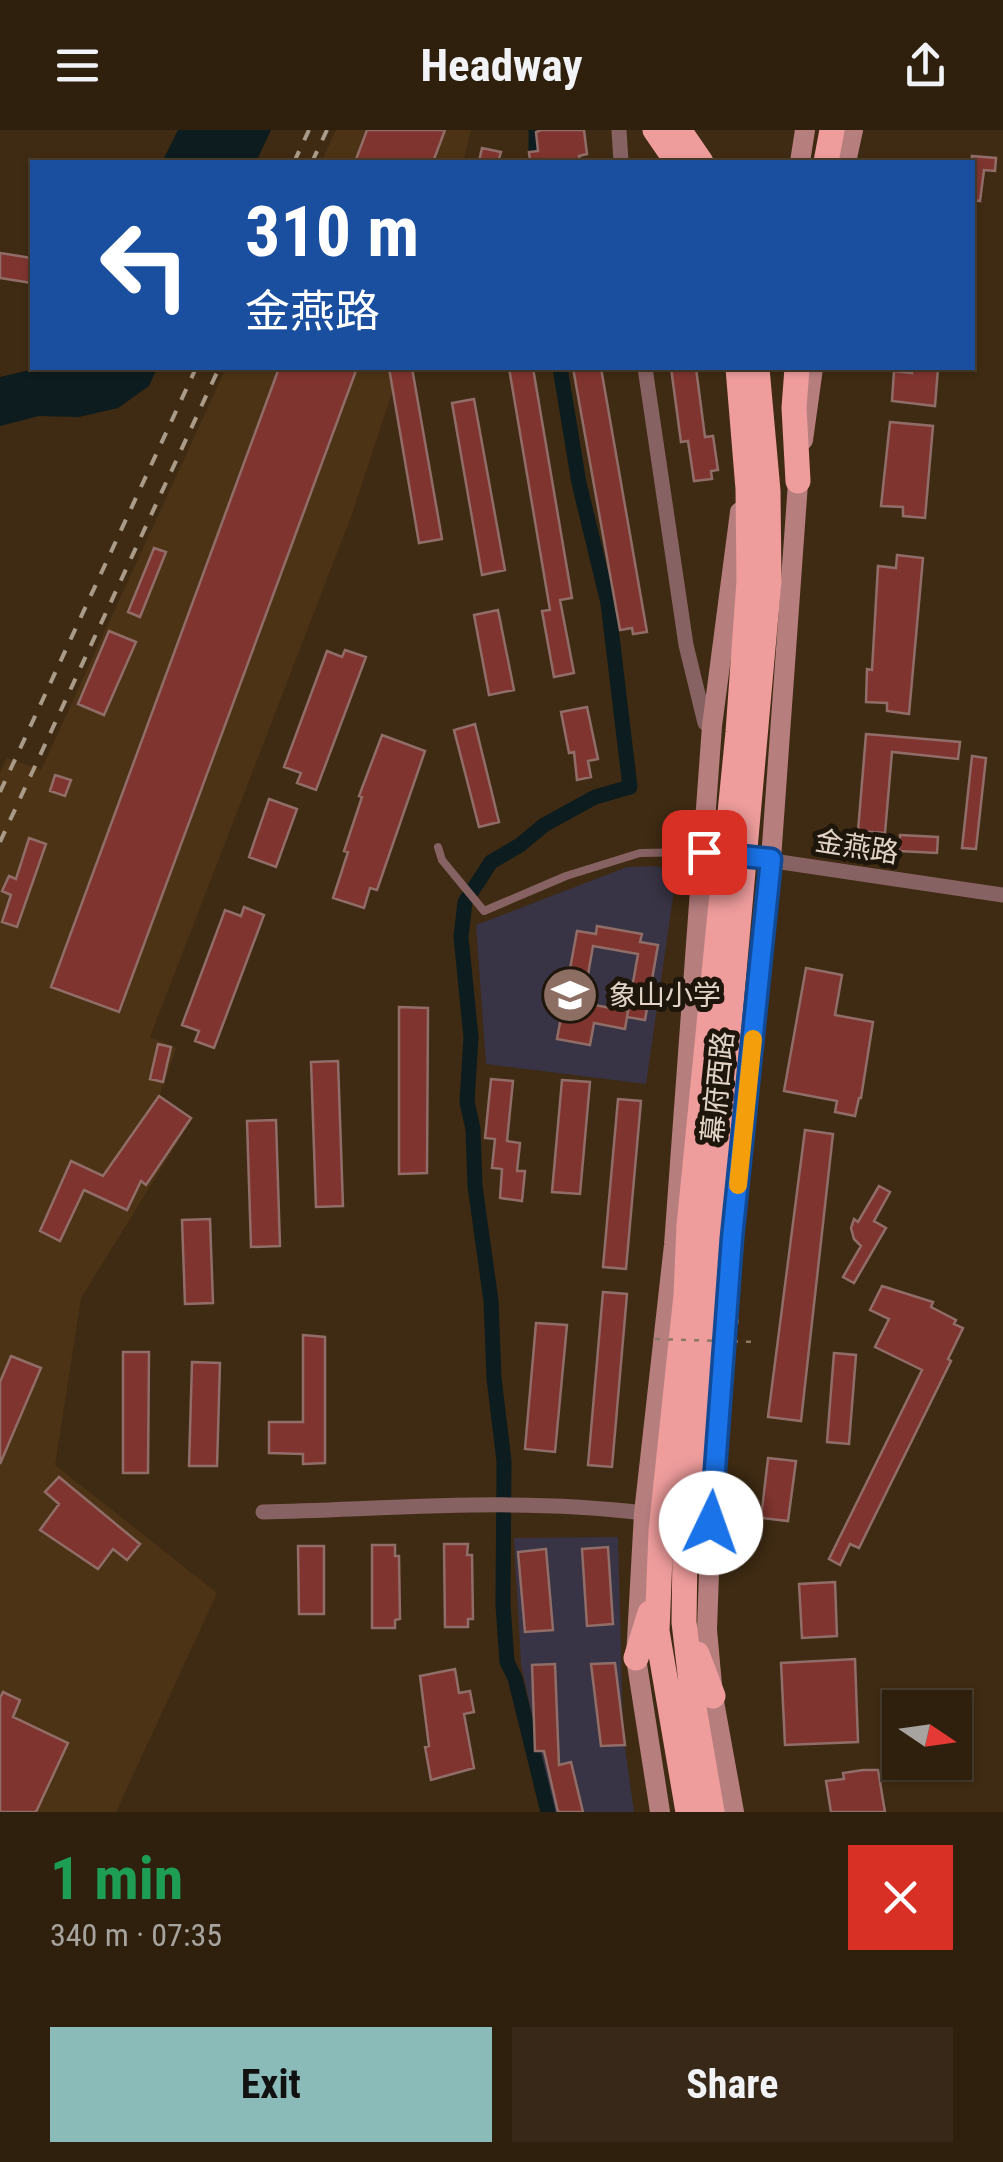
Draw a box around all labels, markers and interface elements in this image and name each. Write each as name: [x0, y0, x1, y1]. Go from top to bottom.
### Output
icon: menu: [50, 38, 105, 93]
icon: share: [898, 38, 953, 93]
text: Headway: [420, 39, 583, 92]
text: 310 m: [245, 191, 419, 273]
icon: left: [80, 200, 210, 330]
text: 金燕路: [245, 285, 380, 338]
pin: [662, 810, 747, 895]
street label: 金燕路: [813, 824, 901, 870]
icon: arrive: [677, 825, 732, 880]
school or university icon: 象山小学: [540, 965, 600, 1025]
place label: 象山小学: [609, 979, 721, 1012]
street label: 幕府西路: [696, 1030, 740, 1144]
position arrow: [659, 1471, 763, 1575]
north arrow: [882, 1690, 972, 1780]
map controls: [882, 1690, 972, 1780]
text: 1 min: [50, 1843, 183, 1914]
button: close: [848, 1845, 953, 1950]
text: 340 m · 07:35: [50, 1916, 222, 1954]
button: Exit: [50, 2027, 492, 2142]
button: Share: [512, 2027, 953, 2142]

